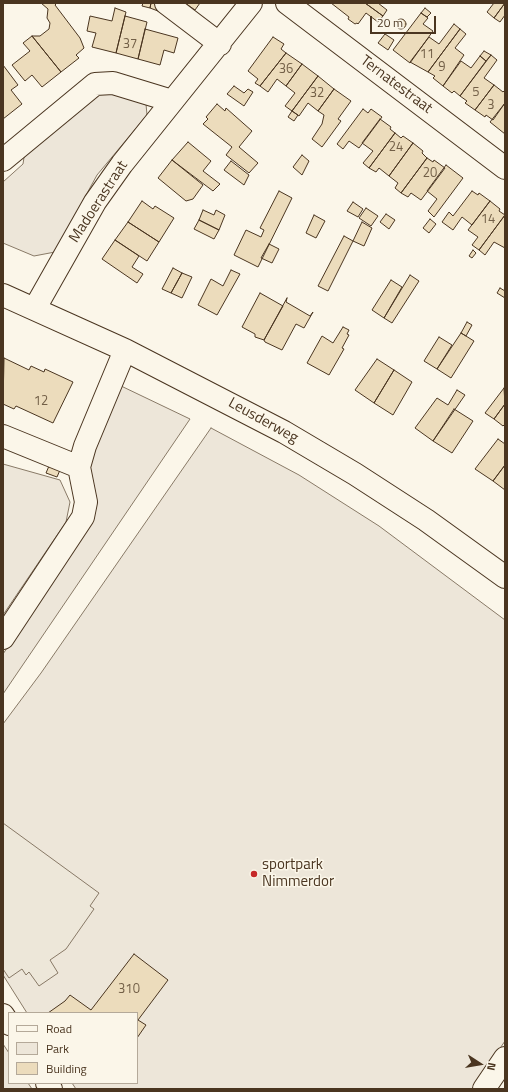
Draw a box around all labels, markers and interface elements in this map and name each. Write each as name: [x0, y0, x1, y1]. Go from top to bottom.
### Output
scale bar: [372, 8, 438, 34]
text: 20 m: [377, 13, 403, 32]
house number: 37: [123, 37, 137, 53]
house number: 11: [420, 47, 434, 63]
street label: Ternatestraat: [356, 52, 436, 118]
house number: 9: [438, 60, 446, 76]
house number: 36: [279, 62, 293, 78]
house number: 5: [472, 85, 480, 101]
house number: 32: [310, 86, 324, 102]
house number: 3: [487, 98, 495, 114]
house number: 24: [389, 140, 403, 156]
street label: Madoerastraat: [66, 158, 132, 246]
house number: 20: [423, 166, 437, 182]
house number: 14: [481, 212, 495, 228]
house number: 12: [34, 394, 48, 410]
street label: Leusderweg: [225, 394, 301, 448]
place label: sportpark Nimmerdor: [262, 856, 334, 891]
marker: sportpark Nimmerdor: [249, 869, 259, 879]
house number: 310: [118, 982, 140, 998]
legend: [8, 1012, 138, 1084]
text: Road: [46, 1019, 72, 1038]
text: Park: [46, 1039, 69, 1058]
north arrow: [460, 1044, 500, 1084]
text: Building: [46, 1059, 87, 1078]
text: N: [483, 1061, 500, 1072]

